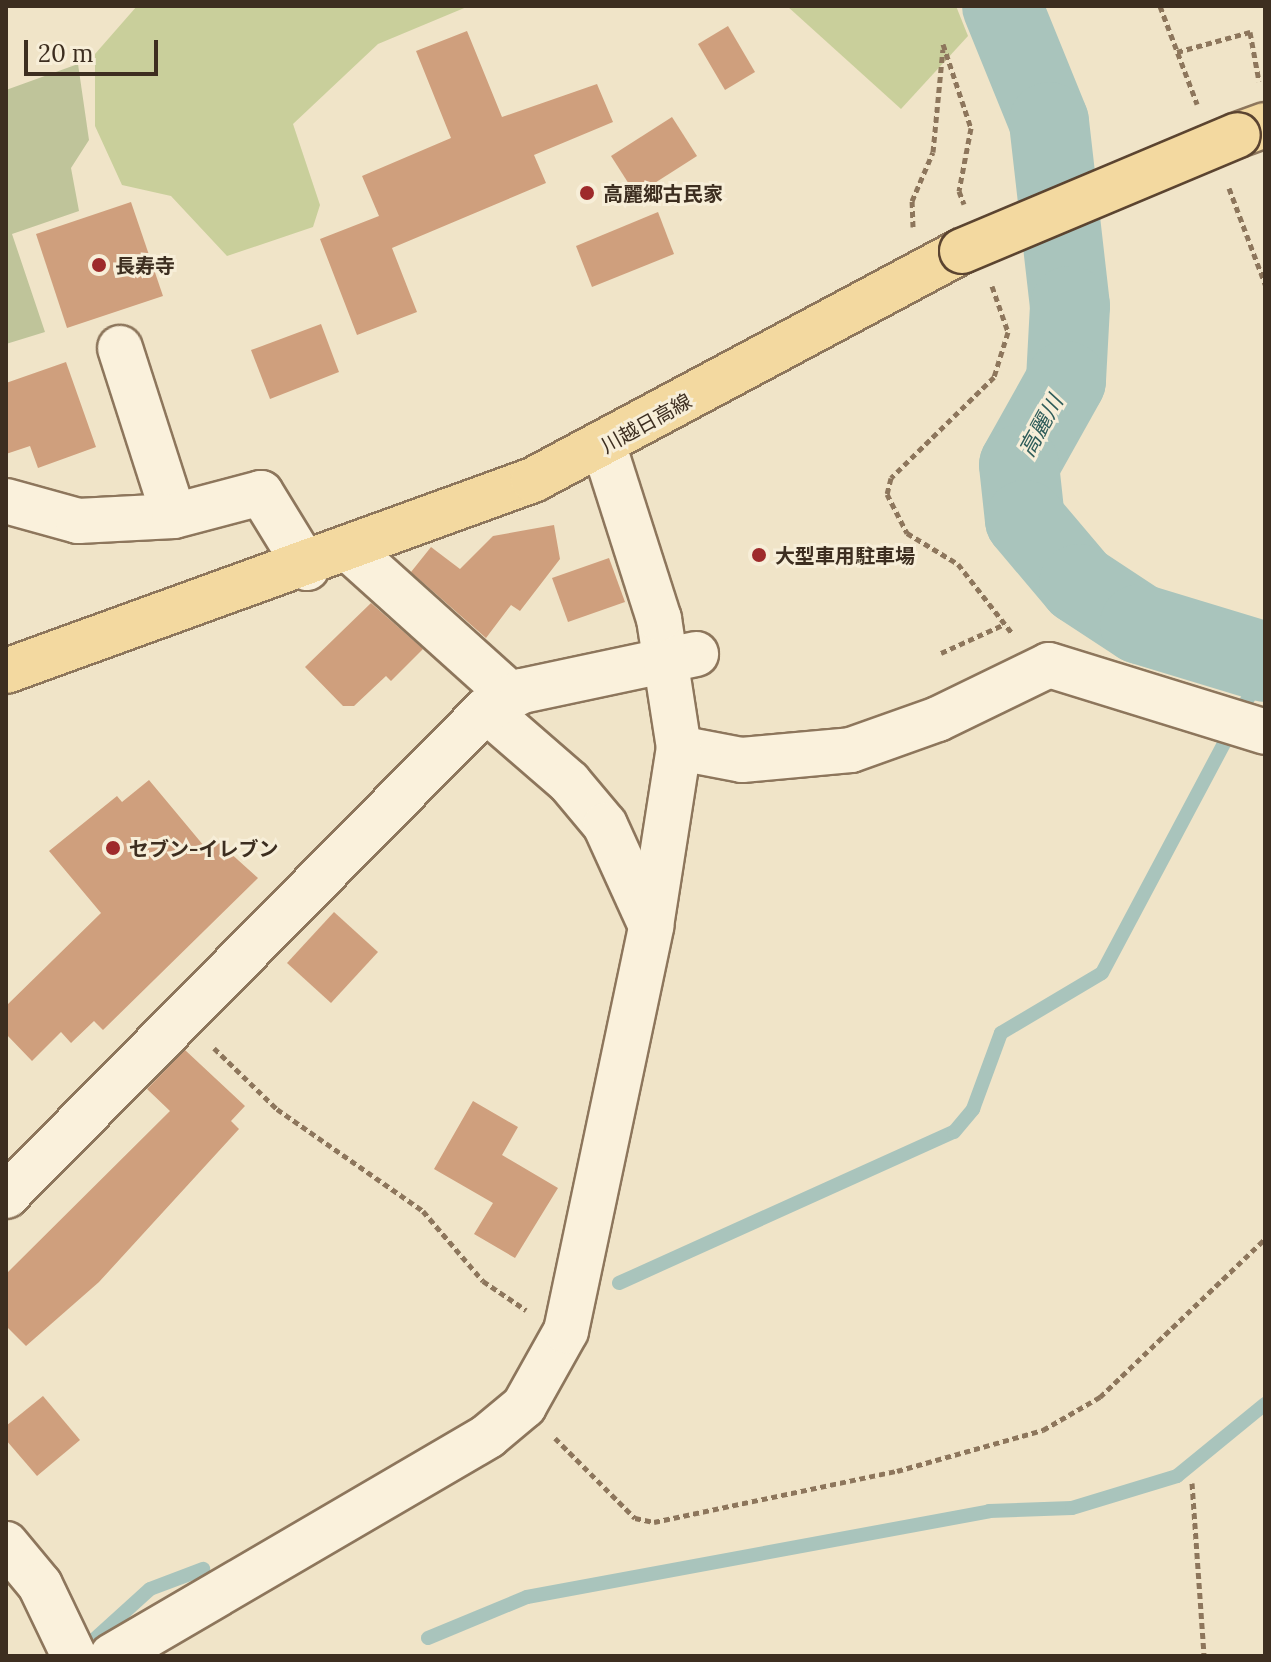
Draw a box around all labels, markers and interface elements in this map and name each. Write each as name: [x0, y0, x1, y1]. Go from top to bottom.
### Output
scale bar: [28, 24, 162, 74]
text: 20 m: [38, 38, 94, 69]
place label: 高麗郷古民家: [603, 181, 723, 205]
marker: 高麗郷古民家: [578, 184, 596, 202]
place label: 長寿寺: [115, 253, 175, 277]
marker: 長寿寺: [90, 256, 108, 274]
street label: 川越日高線: [596, 388, 696, 458]
water label: 高麗川: [1013, 391, 1069, 461]
place label: 大型車用駐車場: [775, 543, 915, 567]
marker: 大型車用駐車場: [750, 546, 768, 564]
place label: セブン-イレブン: [129, 836, 278, 860]
marker: セブン-イレブン: [104, 839, 122, 857]

